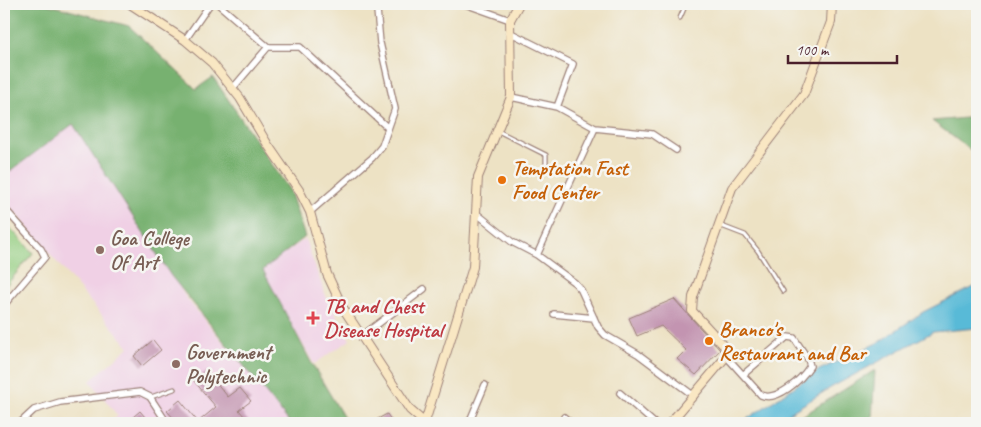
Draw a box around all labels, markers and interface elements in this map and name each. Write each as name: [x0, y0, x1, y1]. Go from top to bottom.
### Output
scale bar: [788, 32, 897, 64]
text: 100 m: [796, 41, 830, 60]
place label: Temptation Fast Food Center: [512, 155, 630, 205]
marker: Temptation Fast Food Center: [496, 174, 508, 186]
place label: Goa College Of Art: [110, 225, 191, 275]
marker: Goa College Of Art: [94, 244, 106, 256]
place label: TB and Chest Disease Hospital: [324, 293, 447, 343]
marker: TB and Chest Disease Hospital: [306, 311, 320, 325]
place label: Branco's Restaurant and Bar: [719, 316, 868, 366]
marker: Branco's Restaurant and Bar: [703, 335, 715, 347]
place label: Government Polytechnic: [186, 339, 274, 390]
marker: Government Polytechnic: [170, 358, 182, 370]

